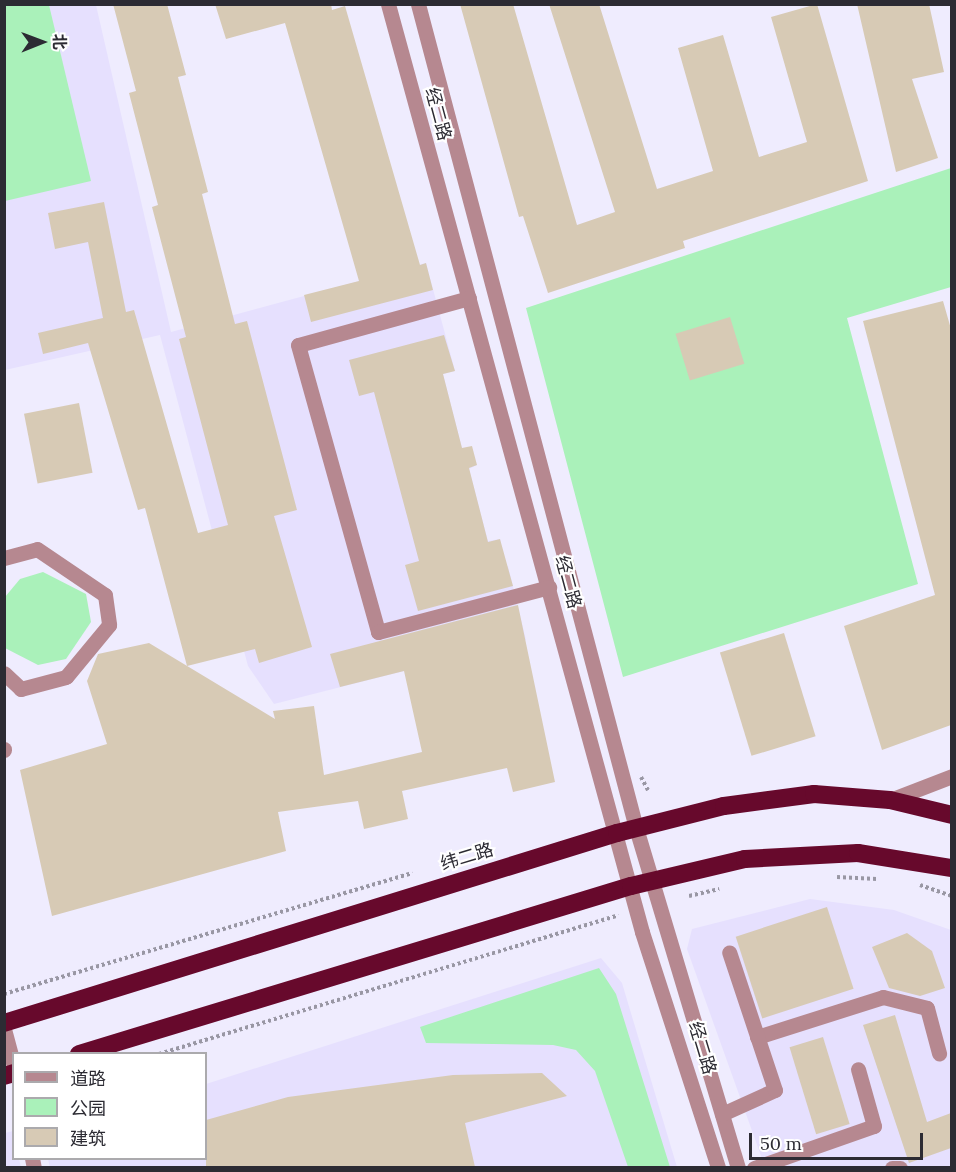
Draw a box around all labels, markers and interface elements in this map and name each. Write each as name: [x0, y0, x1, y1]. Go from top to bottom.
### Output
north arrow: [12, 12, 72, 72]
text: 北: [50, 33, 70, 50]
street label: 经二路: [421, 85, 455, 143]
street label: 经二路: [551, 553, 585, 611]
street label: 纬二路: [438, 839, 496, 875]
street label: 经二路: [684, 1019, 720, 1077]
legend: [12, 1052, 207, 1160]
text: 道路: [70, 1067, 106, 1090]
text: 公园: [70, 1097, 106, 1120]
scale bar: [752, 1121, 926, 1159]
text: 建筑: [70, 1127, 106, 1150]
text: 50 m: [760, 1132, 802, 1155]

